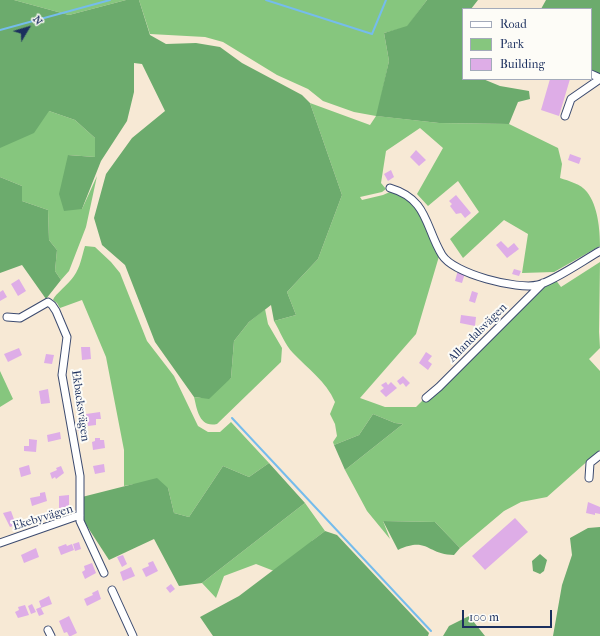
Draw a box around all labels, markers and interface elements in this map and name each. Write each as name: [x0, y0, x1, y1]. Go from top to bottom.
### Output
north arrow: [8, 8, 48, 48]
legend: [462, 8, 592, 80]
text: N: [30, 13, 46, 28]
text: Road: [500, 17, 527, 31]
text: Park: [500, 37, 524, 51]
text: Building: [500, 57, 545, 71]
street label: Allandalsvägen: [446, 301, 510, 365]
street label: Ekbacksvägen: [68, 369, 92, 443]
street label: Ekebyvägen: [11, 502, 75, 534]
scale bar: [464, 602, 554, 628]
text: 100 m: [469, 610, 499, 624]

